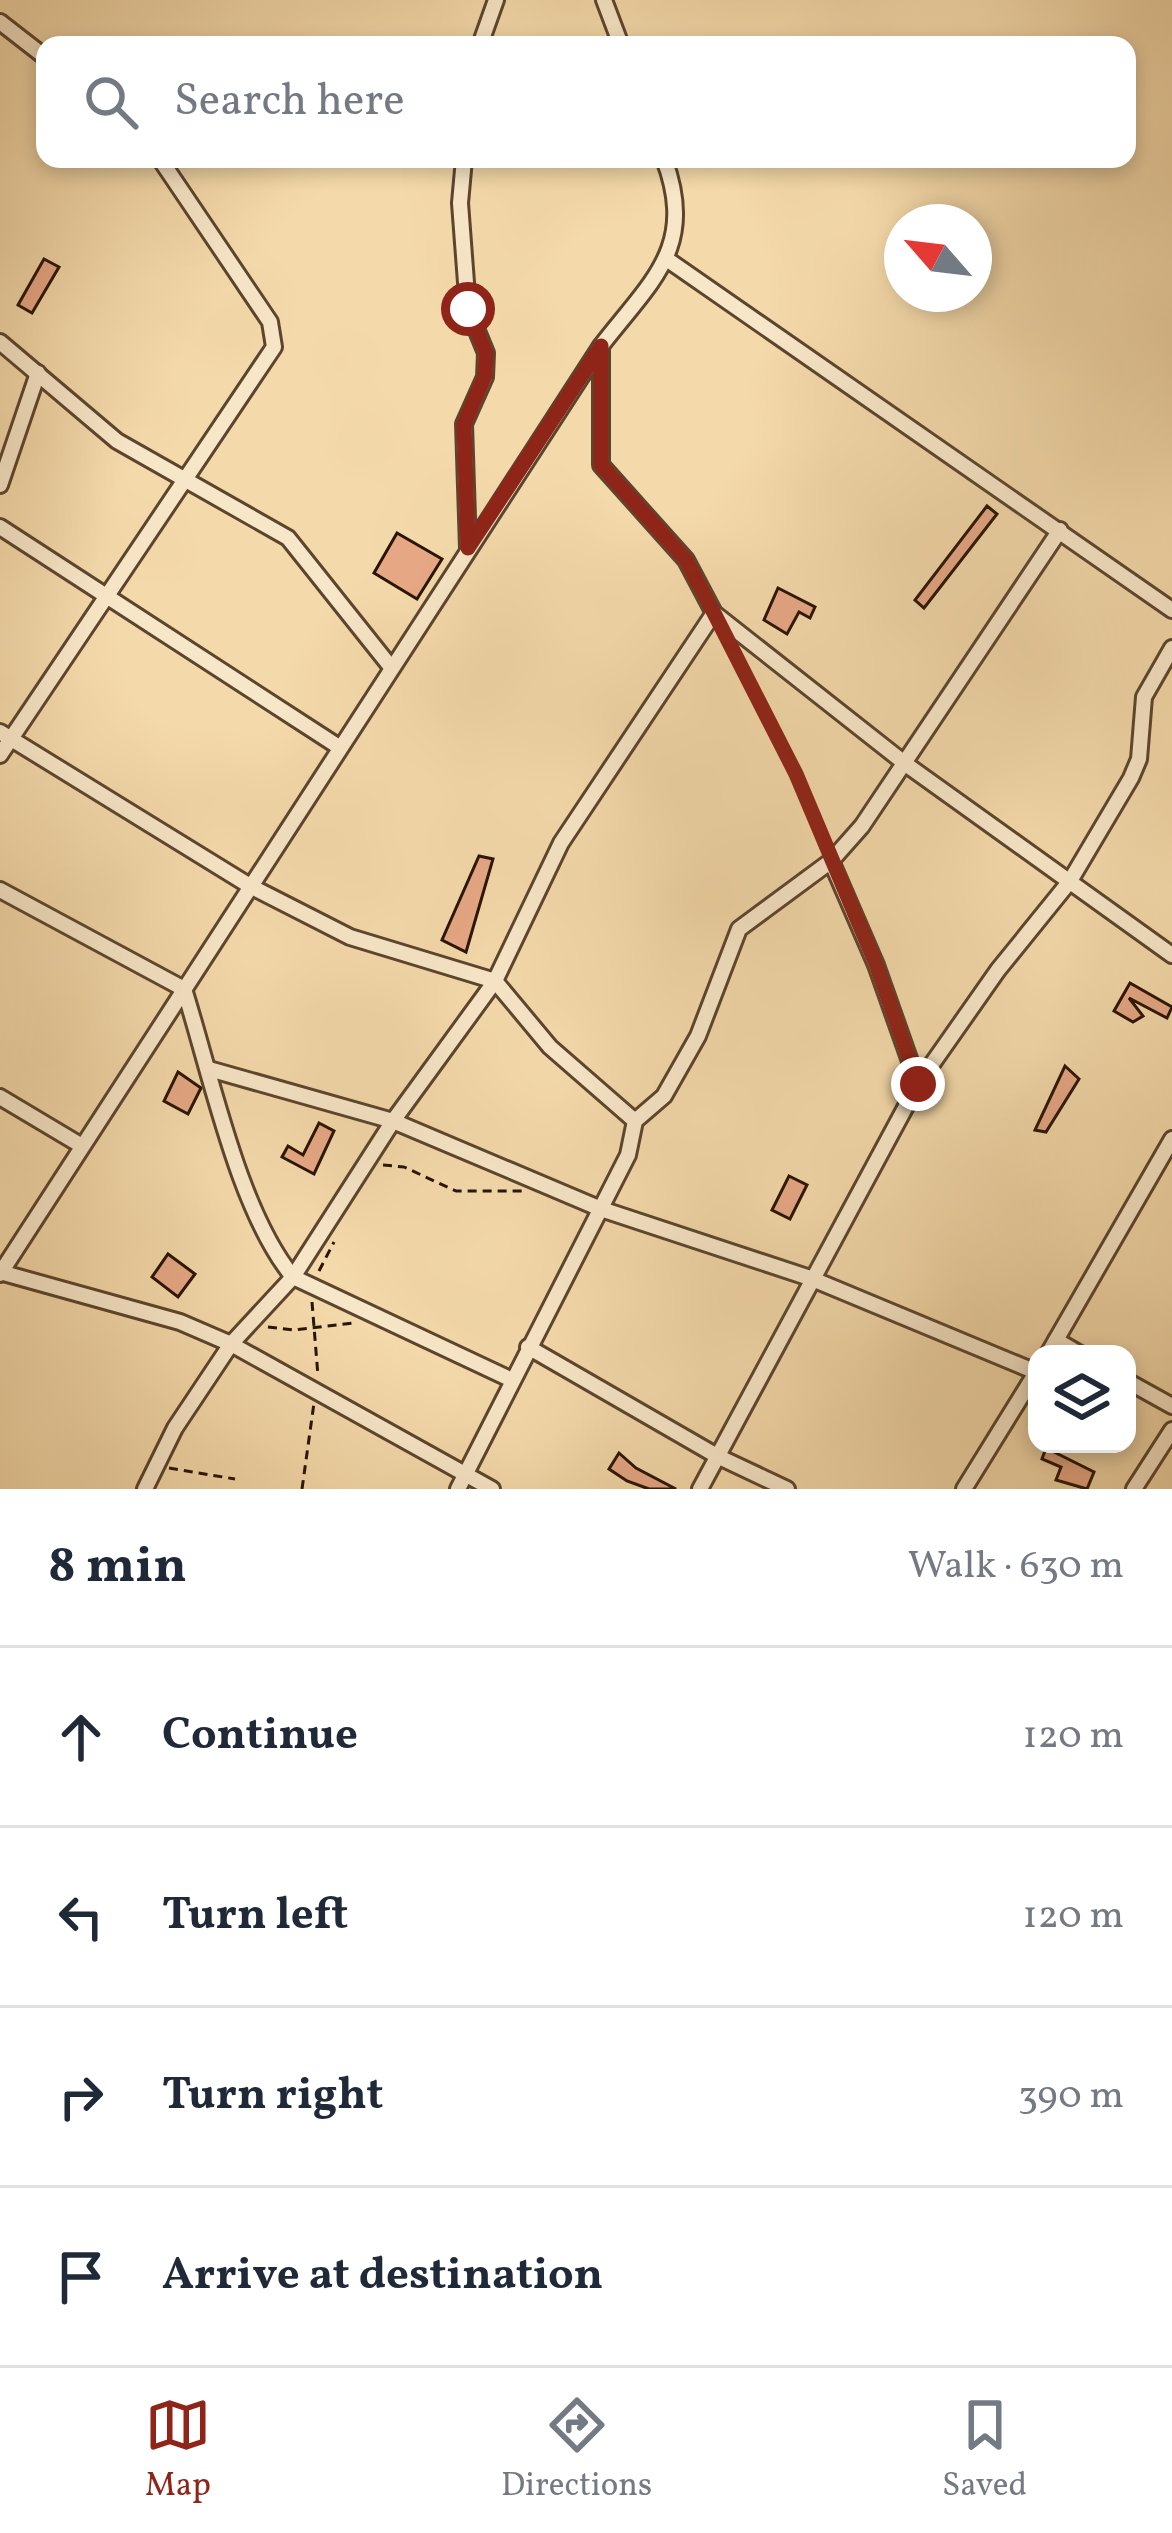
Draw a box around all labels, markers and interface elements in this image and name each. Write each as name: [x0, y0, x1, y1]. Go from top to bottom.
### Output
search box: [36, 36, 1136, 168]
icon: search: [78, 69, 144, 135]
text: Search here: [174, 71, 405, 134]
north arrow: [884, 204, 992, 312]
route start: [441, 282, 495, 336]
route end: [891, 1057, 945, 1111]
map controls: [1028, 1345, 1136, 1453]
button: layers: [1028, 1345, 1136, 1453]
text: 8 min: [48, 1532, 187, 1603]
text: Walk · 630 m: [908, 1540, 1124, 1594]
icon: ahead: [48, 1704, 114, 1770]
text: Continue: [162, 1705, 358, 1768]
text: 120 m: [1023, 1710, 1124, 1764]
icon: left: [48, 1884, 114, 1950]
text: Turn left: [162, 1885, 348, 1948]
text: 120 m: [1023, 1890, 1124, 1944]
icon: right: [48, 2064, 114, 2130]
text: Turn right: [162, 2065, 383, 2128]
text: 390 m: [1018, 2070, 1124, 2124]
icon: arrive: [48, 2244, 114, 2310]
text: Arrive at destination: [162, 2245, 603, 2308]
tab: Map: [145, 2392, 211, 2510]
tab: Directions: [501, 2392, 652, 2510]
tab: Saved: [942, 2392, 1027, 2510]

